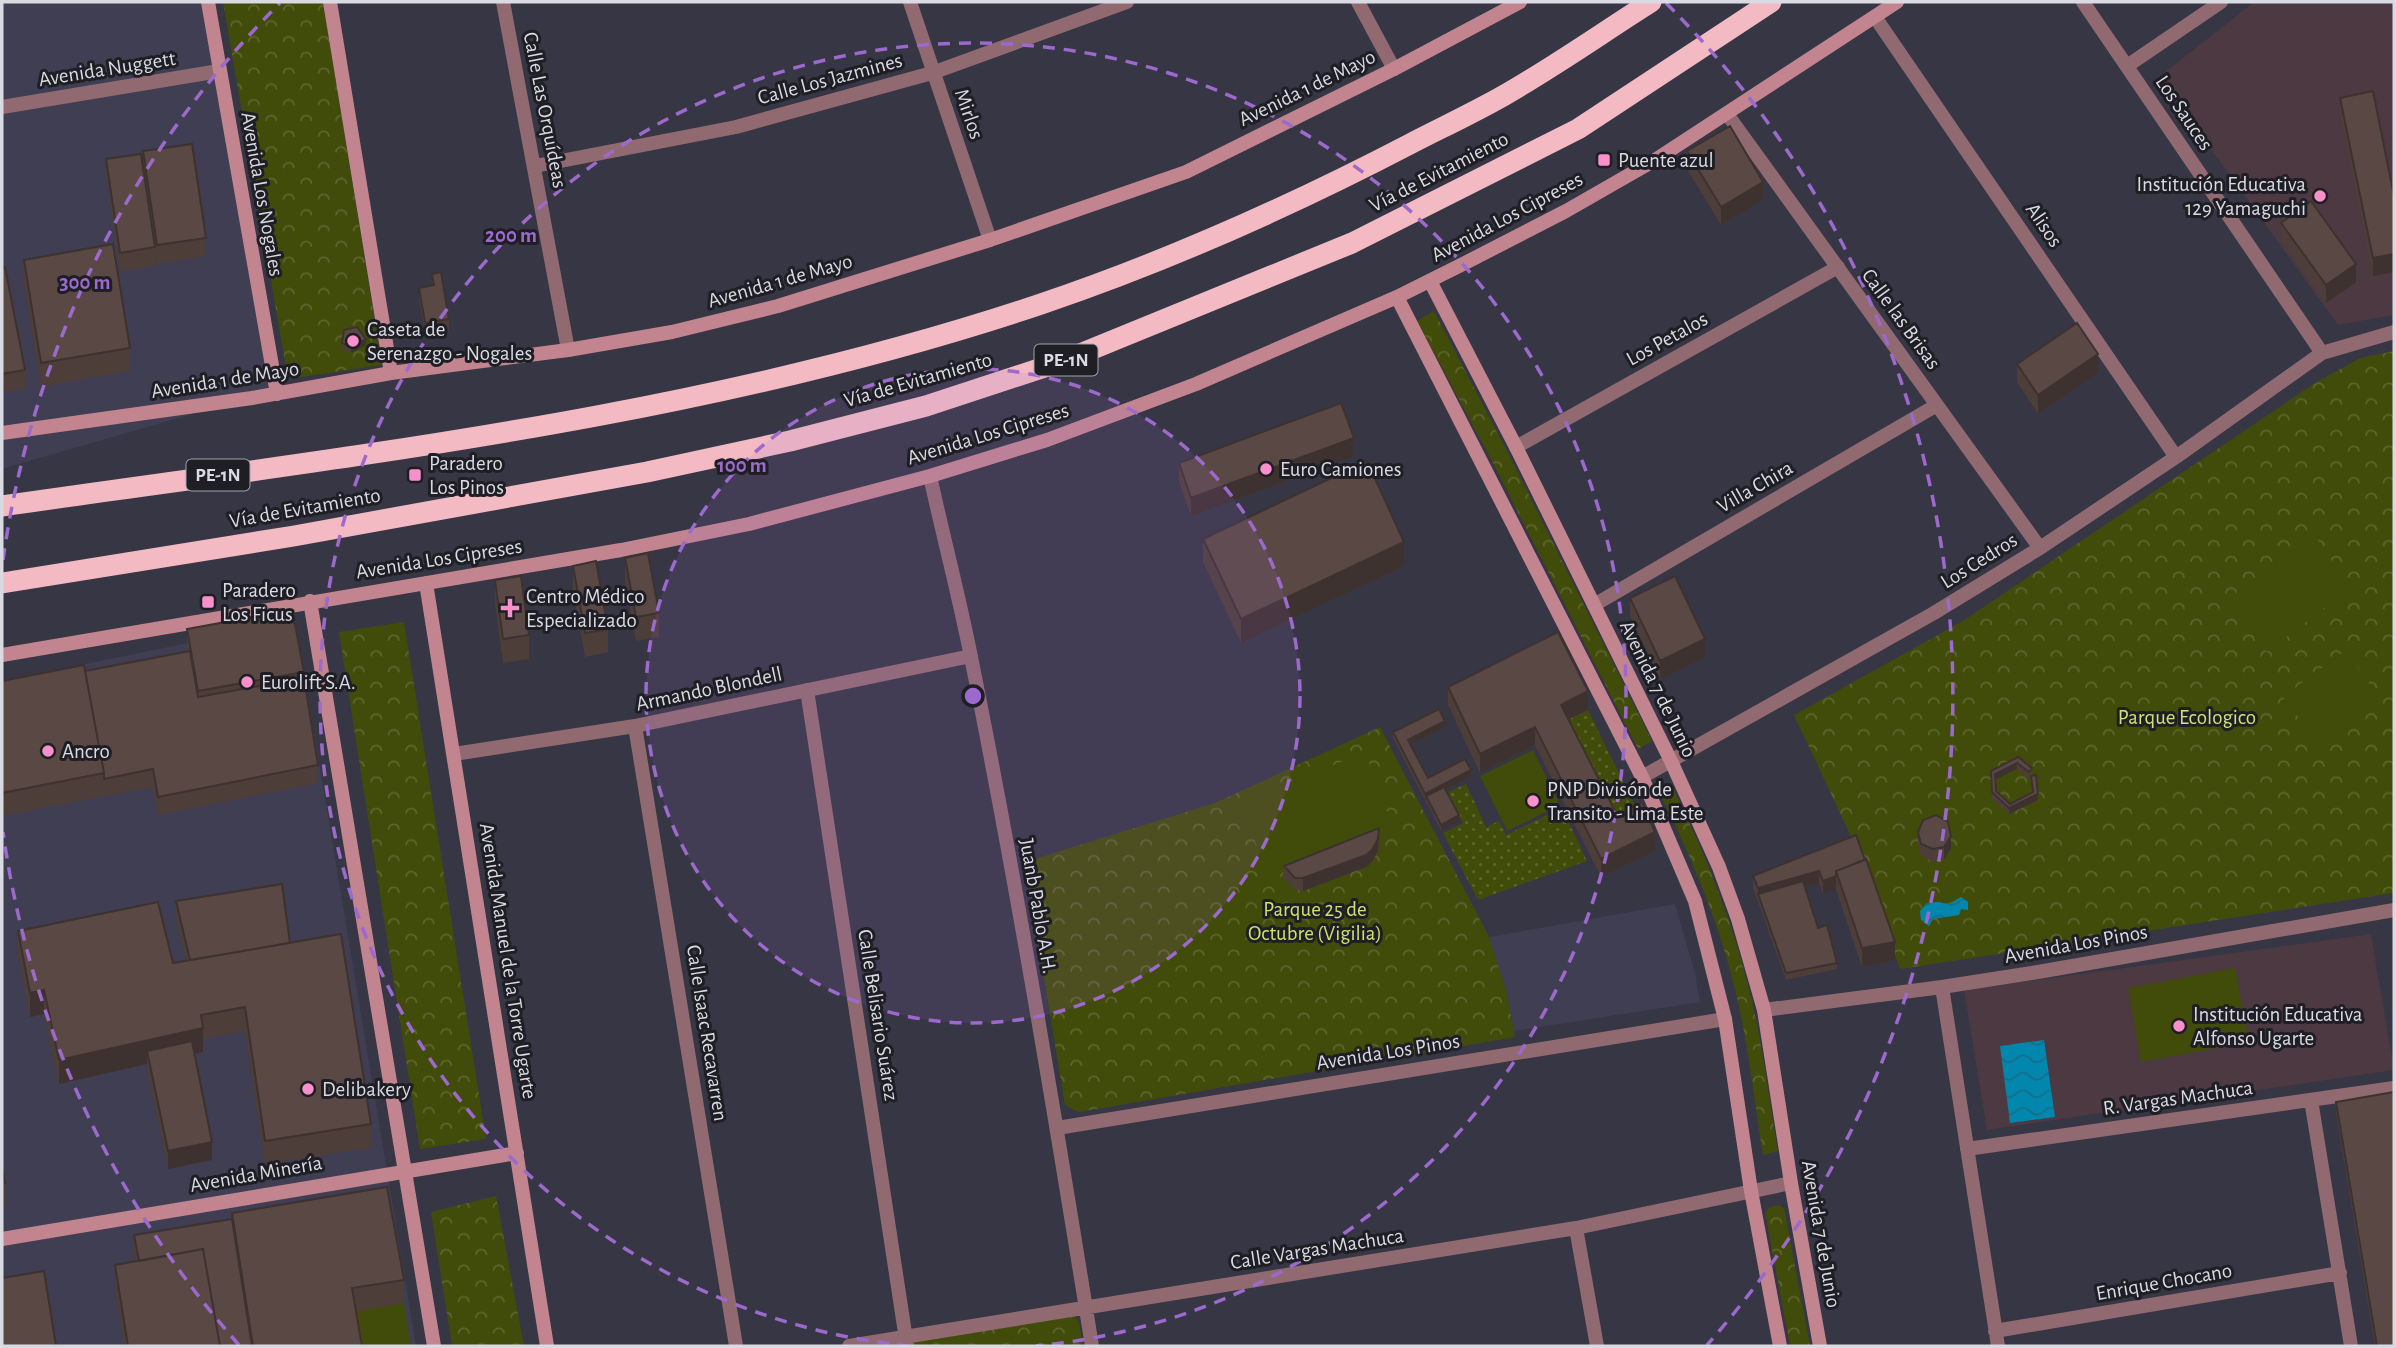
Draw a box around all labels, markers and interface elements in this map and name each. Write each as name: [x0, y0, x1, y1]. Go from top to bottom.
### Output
street label: Calle Las Orquídeas: [520, 30, 570, 190]
street label: Avenida 1 de Mayo: [1235, 46, 1379, 130]
street label: Avenida Nuggett: [37, 48, 177, 90]
street label: Calle Los Jazmines: [755, 50, 905, 108]
street label: Los Sauces: [2151, 72, 2217, 154]
street label: Mirlos: [951, 86, 987, 142]
street label: Avenida Los Nogales: [237, 110, 287, 278]
street label: Vía de Evitamiento: [1366, 128, 1512, 216]
place label: Puente azul: [1618, 150, 1714, 171]
marker: Puente azul: [1596, 152, 1612, 168]
street label: Avenida Los Cipreses: [1428, 168, 1586, 266]
place label: Institución Educativa 129 Yamaguchi: [2137, 174, 2306, 219]
marker: Institución Educativa 129 Yamaguchi: [2312, 188, 2328, 204]
street label: Alisos: [2022, 199, 2066, 251]
text: 200 m: [485, 225, 537, 246]
street label: Avenida 1 de Mayo: [705, 250, 855, 312]
street label: Calle las Brisas: [1858, 265, 1944, 373]
text: 300 m: [59, 272, 111, 293]
street label: Los Petalos: [1623, 308, 1711, 370]
place label: Caseta de Serenazgo - Nogales: [367, 319, 532, 364]
marker: Caseta de Serenazgo - Nogales: [345, 333, 361, 349]
road number: PE-1N: [1034, 344, 1098, 376]
street label: Vía de Evitamiento: [842, 349, 994, 411]
street label: Avenida 1 de Mayo: [150, 358, 300, 402]
street label: Avenida Los Cipreses: [905, 399, 1071, 469]
place label: Paradero Los Pinos: [429, 453, 504, 498]
text: 100 m: [717, 455, 767, 476]
street label: Villa Chira: [1714, 457, 1797, 517]
place label: Euro Camiones: [1280, 459, 1401, 480]
road number: PE-1N: [186, 460, 249, 490]
marker: Euro Camiones: [1258, 461, 1274, 477]
marker: Paradero Los Pinos: [407, 467, 423, 483]
street label: Vía de Evitamiento: [228, 484, 382, 532]
street label: Los Cedros: [1937, 529, 2021, 593]
street label: Avenida Los Cipreses: [354, 535, 524, 583]
place label: Paradero Los Ficus: [222, 580, 296, 625]
place label: Centro Médico Especializado: [526, 586, 644, 631]
marker: Paradero Los Ficus: [200, 594, 216, 610]
marker: Centro Médico Especializado: [500, 598, 520, 618]
street label: Avenida 7 de Junio: [1616, 617, 1700, 761]
street label: Armando Blondell: [634, 663, 784, 715]
place label: Eurolift S.A.: [261, 672, 356, 693]
marker: Eurolift S.A.: [239, 674, 255, 690]
centre of rings: [961, 684, 985, 708]
park label: Parque Ecologico: [2118, 707, 2256, 728]
place label: Ancro: [62, 741, 110, 762]
marker: Ancro: [40, 743, 56, 759]
place label: PNP Divisón de Transito - Lima Este: [1547, 779, 1704, 824]
marker: PNP Divisón de Transito - Lima Este: [1525, 793, 1541, 809]
street label: Avenida Manuel de la Torre Ugarte: [476, 821, 540, 1101]
street label: Juanb Pablo A.H.: [1016, 837, 1060, 975]
park label: Parque 25 de Octubre (Vigilia): [1248, 899, 1382, 944]
street label: Avenida Los Pinos: [2003, 921, 2149, 967]
street label: Calle Belisario Suárez: [854, 928, 902, 1102]
street label: Calle Isaac Recavarren: [683, 943, 731, 1123]
place label: Institución Educativa Alfonso Ugarte: [2193, 1004, 2363, 1049]
marker: Institución Educativa Alfonso Ugarte: [2171, 1018, 2187, 1034]
street label: Avenida Los Pinos: [1315, 1030, 1461, 1074]
street label: R. Vargas Machuca: [2102, 1077, 2255, 1119]
place label: Delibakery: [322, 1079, 411, 1100]
marker: Delibakery: [300, 1081, 316, 1097]
street label: Avenida Minería: [188, 1152, 324, 1196]
street label: Avenida 7 de Junio: [1798, 1159, 1844, 1309]
street label: Calle Vargas Machuca: [1229, 1225, 1406, 1273]
street label: Enrique Chocano: [2094, 1260, 2234, 1304]

